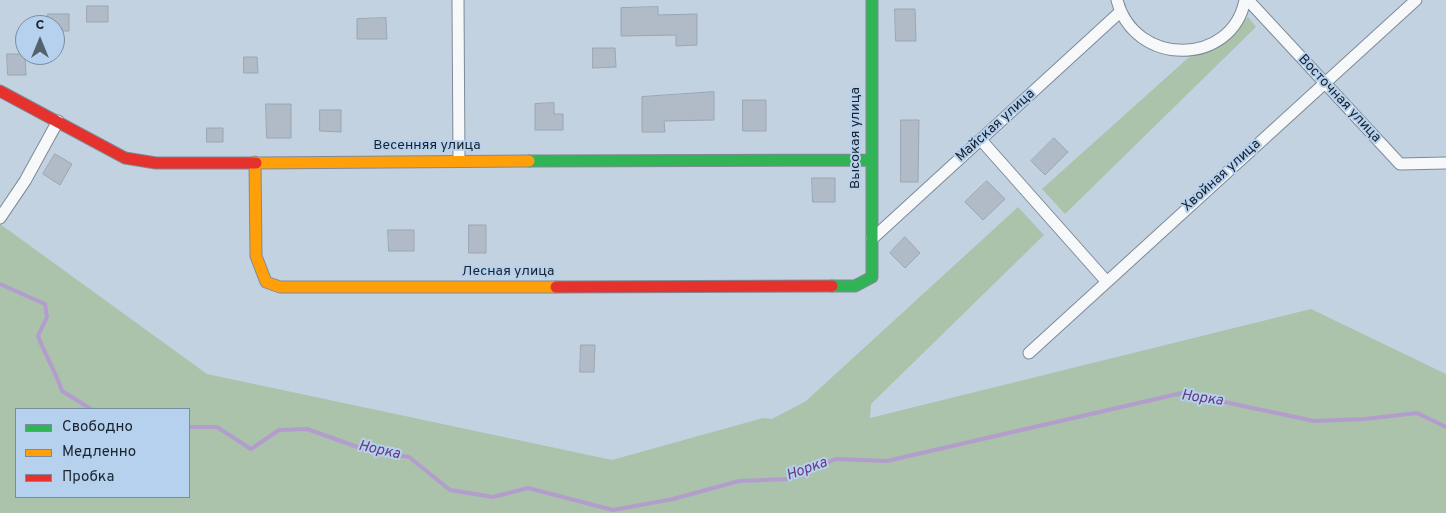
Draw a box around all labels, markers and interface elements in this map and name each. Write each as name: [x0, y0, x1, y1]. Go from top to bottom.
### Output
north arrow: [15, 15, 65, 65]
text: С: [36, 17, 44, 34]
street label: Восточная улица: [1294, 52, 1384, 146]
street label: Майская улица: [953, 86, 1039, 166]
street label: Высокая улица: [848, 87, 864, 189]
street label: Хвойная улица: [1179, 136, 1265, 216]
street label: Весенняя улица: [373, 138, 481, 154]
street label: Лесная улица: [462, 264, 554, 280]
water label: Норка: [1180, 387, 1224, 411]
legend: [15, 408, 190, 498]
text: Свободно: [62, 418, 133, 437]
water label: Норка: [356, 438, 402, 464]
text: Медленно: [62, 443, 136, 462]
water label: Норка: [784, 454, 830, 486]
text: Пробка: [62, 468, 114, 487]

